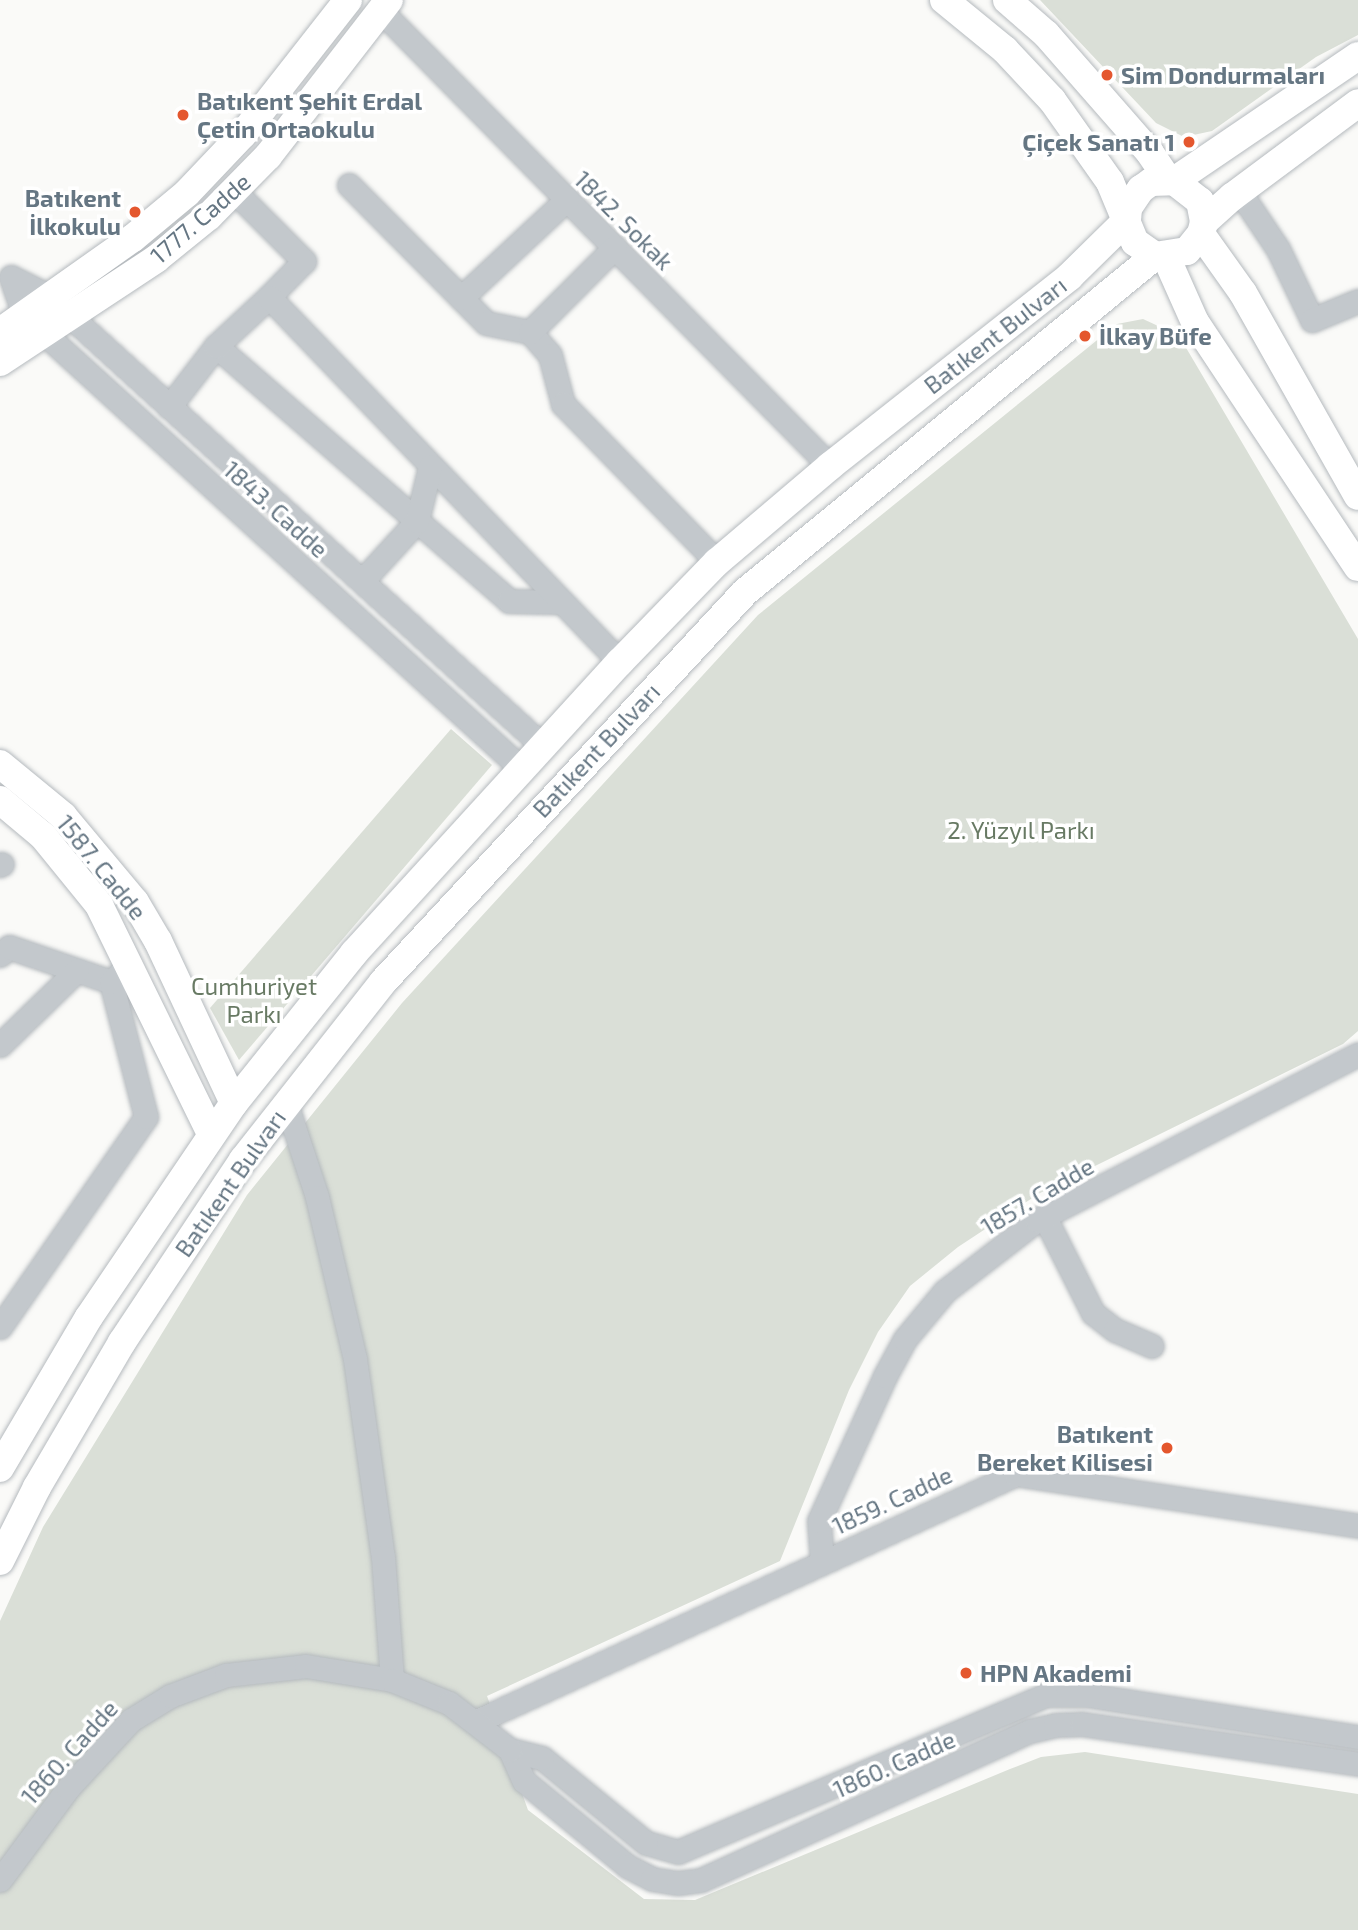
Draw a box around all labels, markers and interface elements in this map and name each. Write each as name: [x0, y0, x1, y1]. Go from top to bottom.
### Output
place label: Sim Dondurmaları: [1121, 61, 1325, 89]
marker: Sim Dondurmaları: [1099, 67, 1115, 83]
place label: Batıkent Şehit Erdal Çetin Ortaokulu: [197, 87, 422, 143]
marker: Batıkent Şehit Erdal Çetin Ortaokulu: [175, 107, 191, 123]
place label: Çiçek Sanatı 1: [1022, 128, 1175, 156]
marker: Çiçek Sanatı 1: [1181, 134, 1197, 150]
street label: 1842. Sokak: [569, 165, 679, 275]
street label: 1777. Cadde: [144, 167, 256, 269]
place label: Batıkent İlkokulu: [25, 184, 121, 240]
marker: Batıkent İlkokulu: [127, 204, 143, 220]
street label: Batıkent Bulvarı: [918, 270, 1072, 400]
place label: İlkay Büfe: [1099, 322, 1212, 350]
marker: İlkay Büfe: [1077, 328, 1093, 344]
street label: 1843. Cadde: [218, 455, 334, 563]
street label: Batıkent Bulvarı: [527, 677, 665, 823]
street label: 1587. Cadde: [51, 809, 153, 925]
park label: 2. Yüzyıl Parkı: [947, 816, 1095, 844]
park label: Cumhuriyet Parkı: [191, 972, 317, 1028]
street label: Batıkent Bulvarı: [169, 1104, 291, 1262]
street label: 1857. Cadde: [975, 1151, 1099, 1241]
place label: Batıkent Bereket Kilisesi: [977, 1420, 1153, 1476]
marker: Batıkent Bereket Kilisesi: [1159, 1440, 1175, 1456]
street label: 1859. Cadde: [828, 1460, 956, 1540]
place label: HPN Akademi: [980, 1659, 1132, 1687]
marker: HPN Akademi: [958, 1665, 974, 1681]
street label: 1860. Cadde: [15, 1694, 123, 1810]
street label: 1860. Cadde: [829, 1724, 959, 1804]

